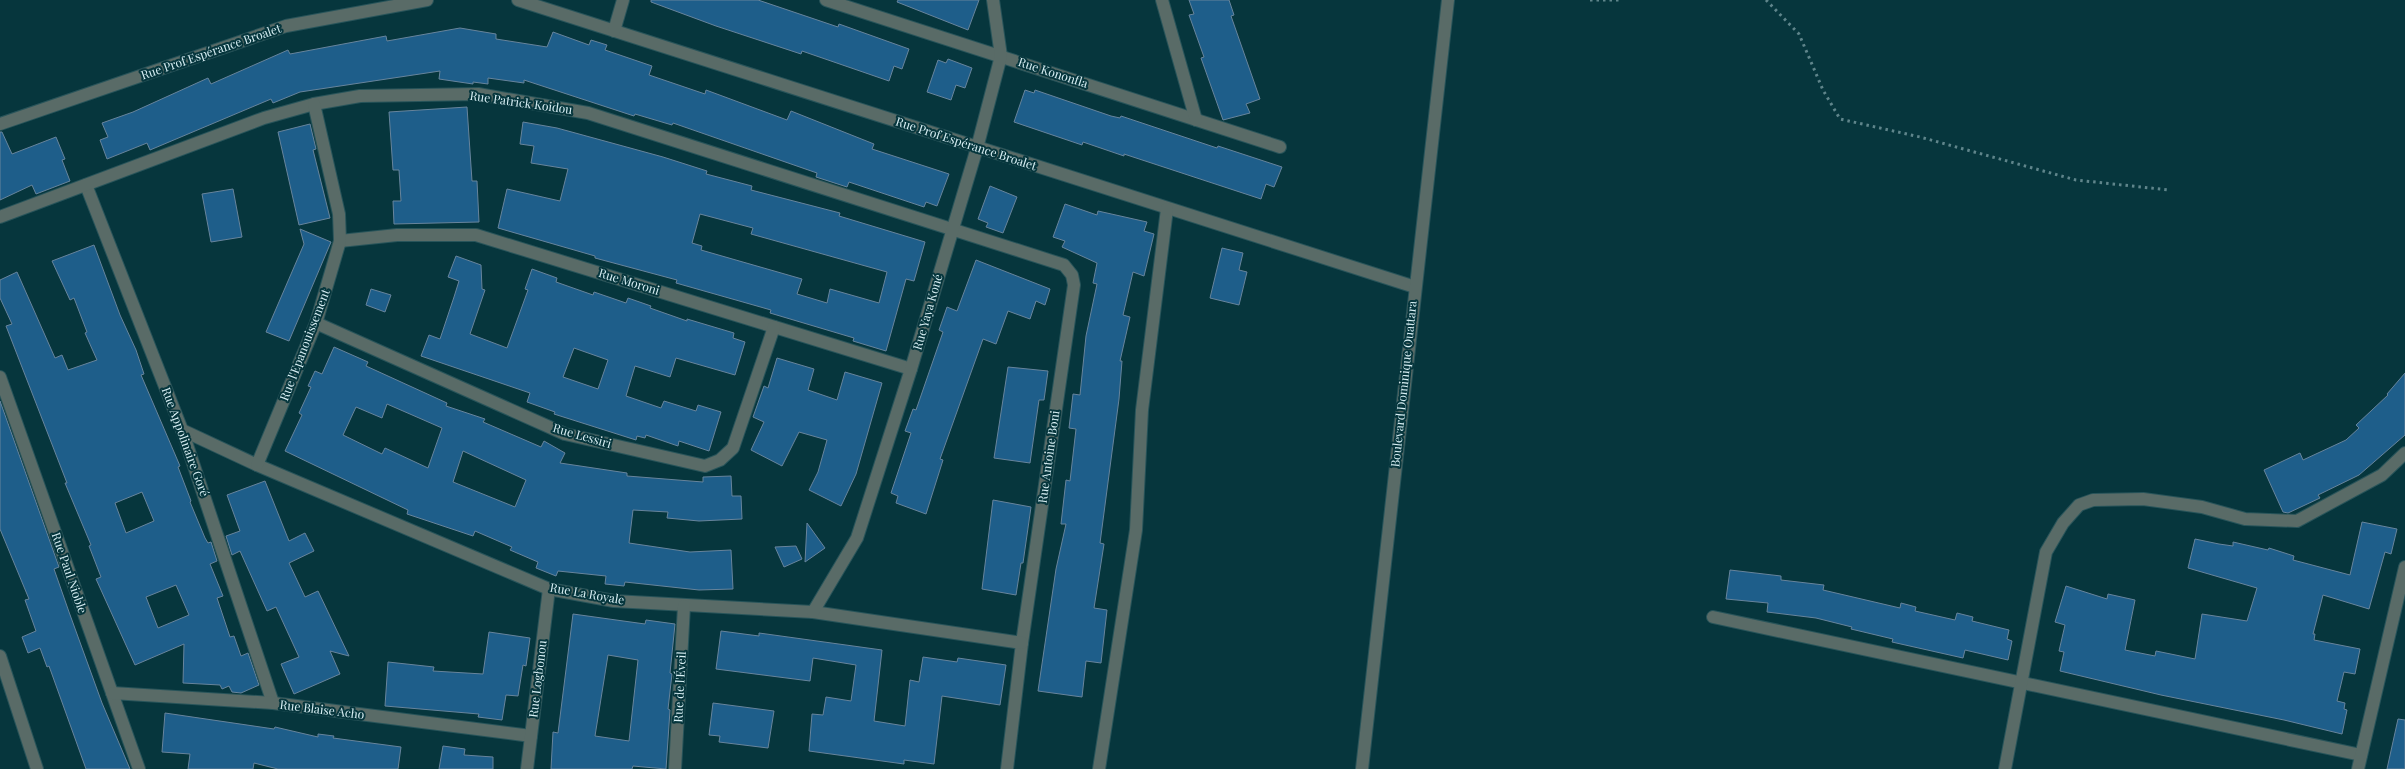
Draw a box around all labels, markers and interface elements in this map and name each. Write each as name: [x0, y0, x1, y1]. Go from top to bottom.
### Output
street label: Rue Prof Espérance Broalet: [138, 19, 284, 83]
street label: Rue Kononfla: [1016, 53, 1090, 91]
street label: Rue Patrick Koidou: [469, 87, 574, 117]
street label: Rue Prof Espérance Broalet: [894, 113, 1040, 174]
street label: Rue Moroni: [597, 264, 662, 298]
street label: Rue Yaya Koné: [909, 272, 945, 351]
street label: Rue l'Epanouissement: [275, 286, 333, 403]
street label: Boulevard Dominique Ouattara: [1386, 300, 1420, 468]
street label: Rue Appolinaire Goré: [159, 385, 213, 499]
street label: Rue Antoine Boni: [1034, 409, 1062, 504]
street label: Rue Lessiri: [551, 419, 614, 451]
street label: Rue Paul Nioble: [49, 530, 91, 615]
street label: Rue La Royale: [549, 579, 626, 607]
street label: Rue Logbonou: [524, 639, 550, 718]
street label: Rue de l'Éveil: [669, 650, 689, 723]
street label: Rue Blaise Acho: [279, 696, 366, 722]

